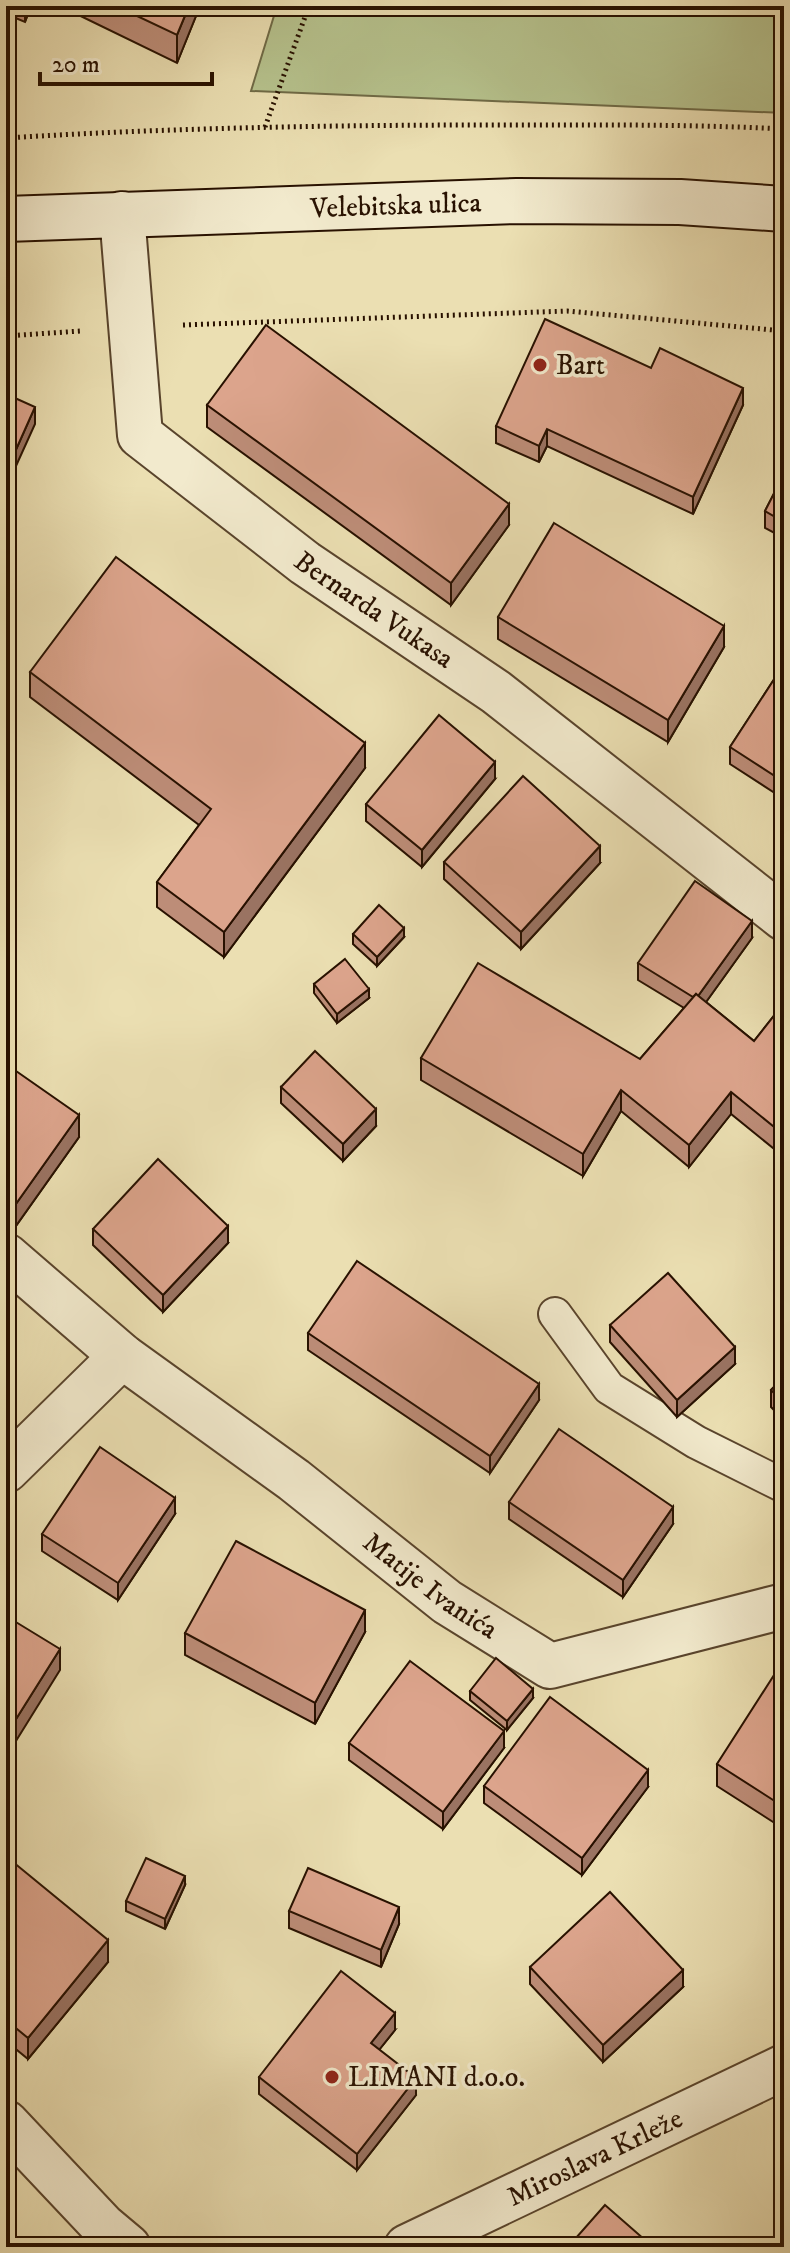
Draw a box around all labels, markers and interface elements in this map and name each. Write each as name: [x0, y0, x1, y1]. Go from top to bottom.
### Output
scale bar: [40, 36, 212, 86]
text: 20 m: [52, 50, 100, 80]
street label: Velebitska ulica: [309, 185, 482, 226]
place label: Bart: [556, 348, 605, 383]
marker: Bart: [531, 356, 549, 374]
street label: Bernarda Vukasa: [287, 544, 461, 676]
street label: Matije Ivanića: [356, 1524, 504, 1647]
place label: LIMANI d.o.o.: [348, 2060, 525, 2095]
marker: LIMANI d.o.o.: [323, 2068, 341, 2086]
street label: Miroslava Krleže: [501, 2101, 688, 2214]

